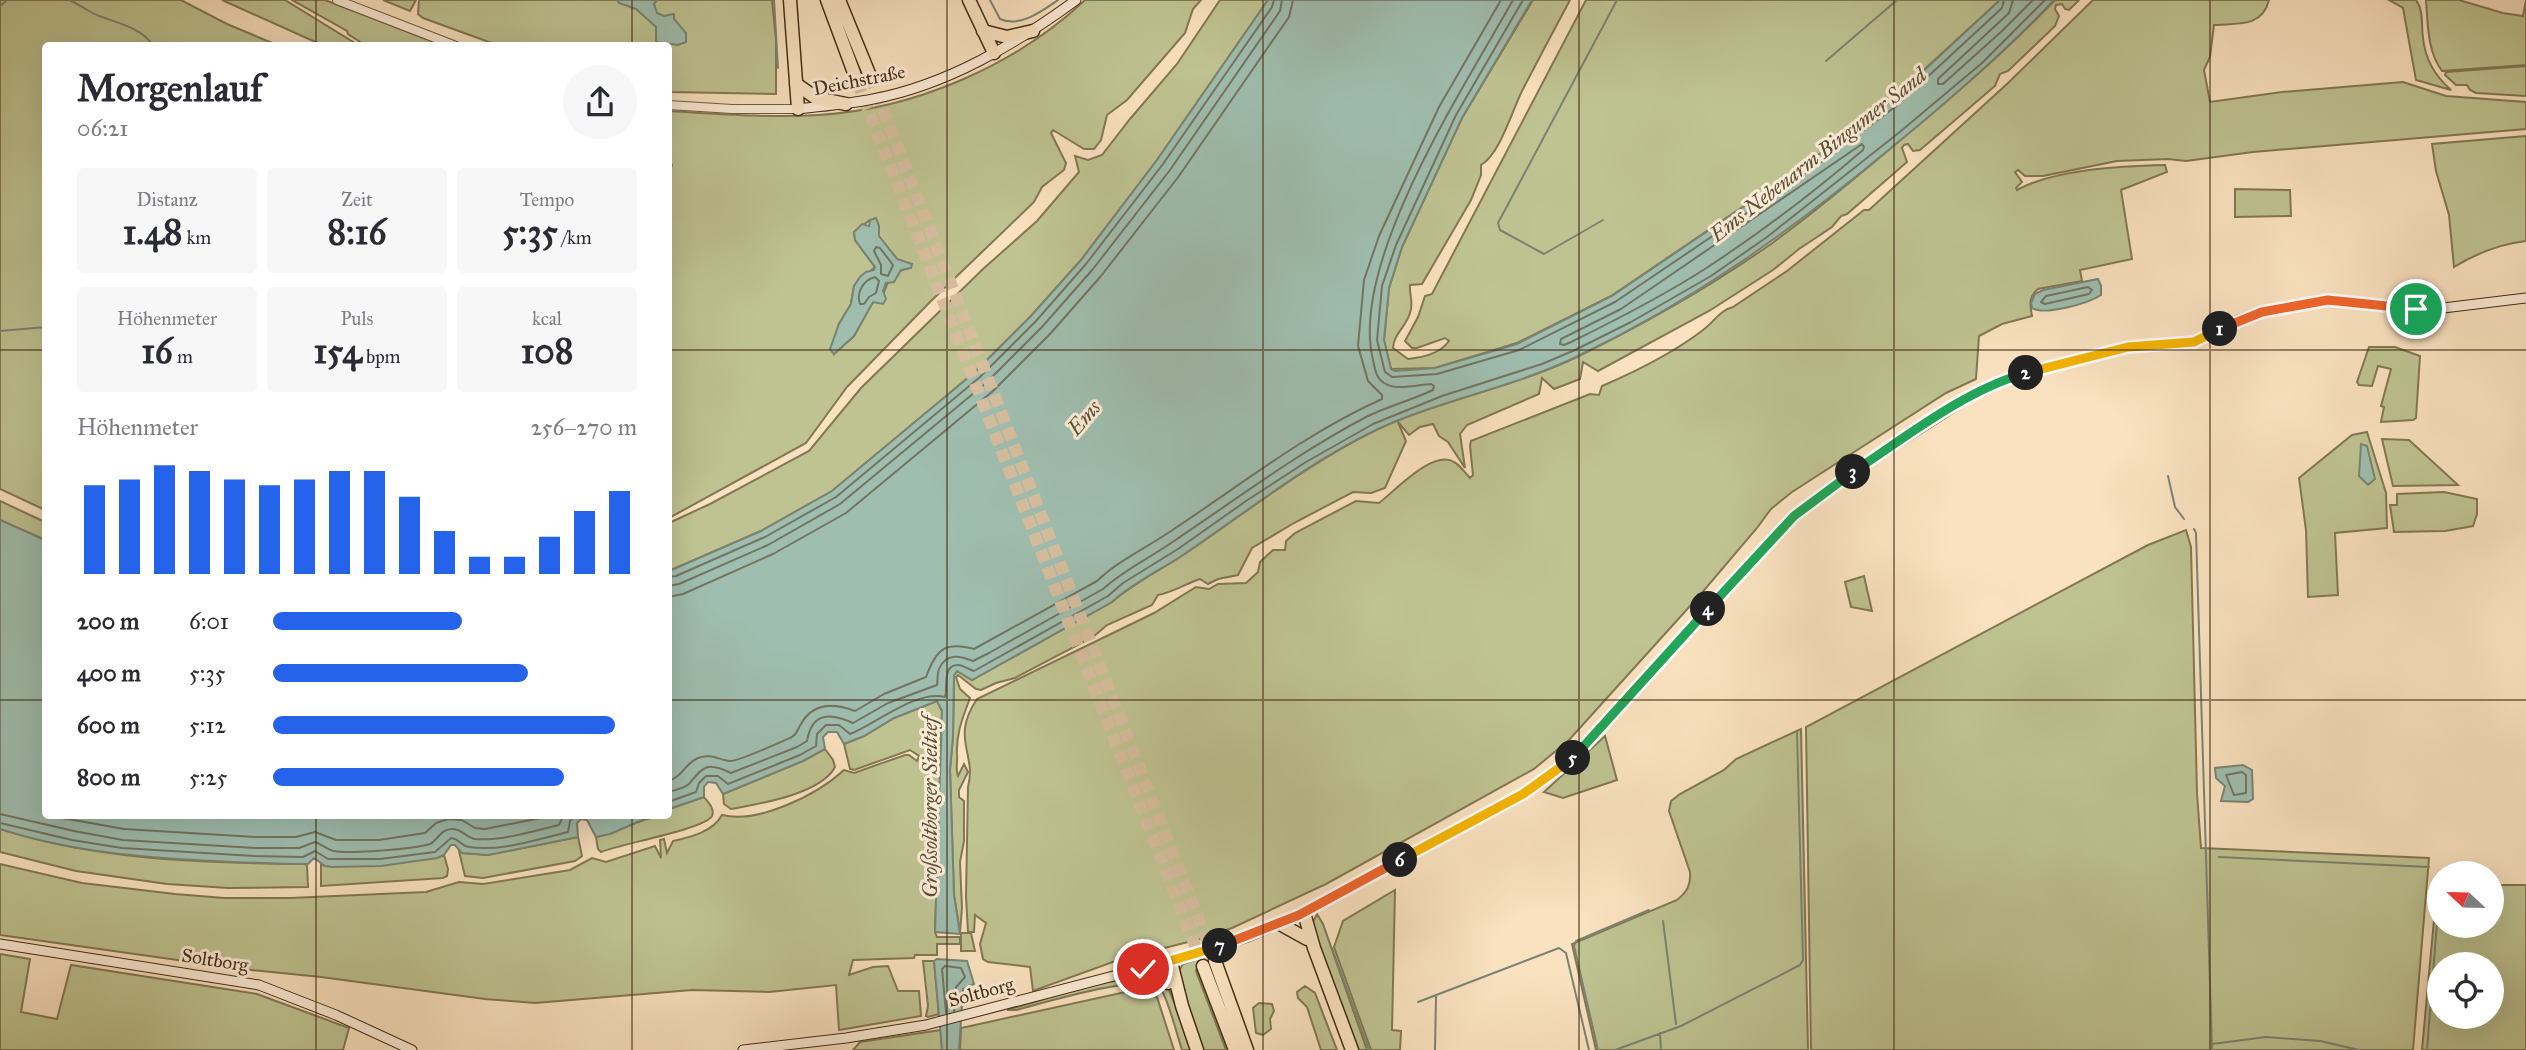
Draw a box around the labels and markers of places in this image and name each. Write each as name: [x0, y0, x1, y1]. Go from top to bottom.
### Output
pin: [2386, 279, 2446, 339]
pin: 1: [2202, 312, 2238, 346]
pin: 2: [2008, 356, 2044, 390]
pin: 3: [1836, 454, 1870, 490]
pin: 4: [1690, 592, 1726, 626]
pin: 5: [1556, 740, 1590, 776]
pin: 6: [1382, 842, 1418, 878]
pin: 7: [1202, 928, 1238, 964]
pin: [1113, 939, 1173, 999]

